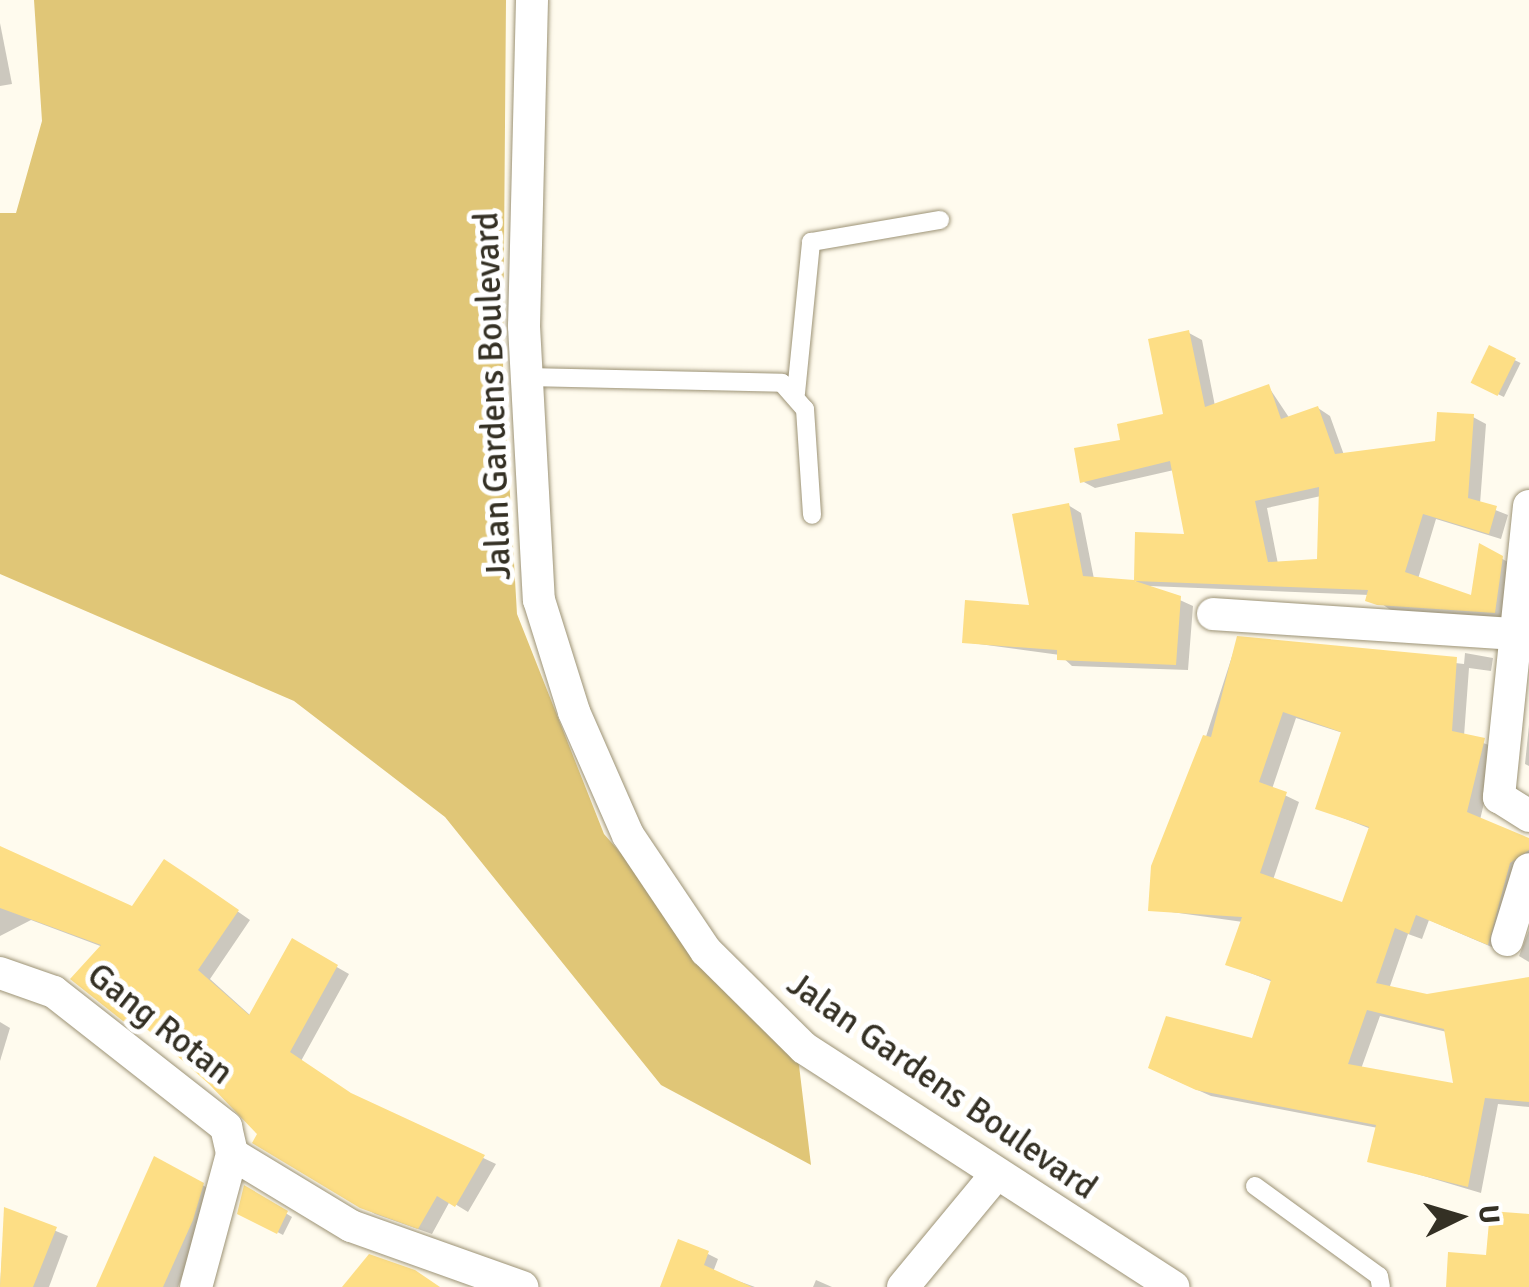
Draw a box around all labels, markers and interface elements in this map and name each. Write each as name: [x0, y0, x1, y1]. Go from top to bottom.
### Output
street label: Jalan Gardens Boulevard: [466, 211, 520, 581]
street label: Gang Rotan: [79, 954, 241, 1094]
street label: Jalan Gardens Boulevard: [779, 963, 1105, 1209]
north arrow: [1409, 1167, 1509, 1267]
text: U: [1471, 1204, 1507, 1225]

